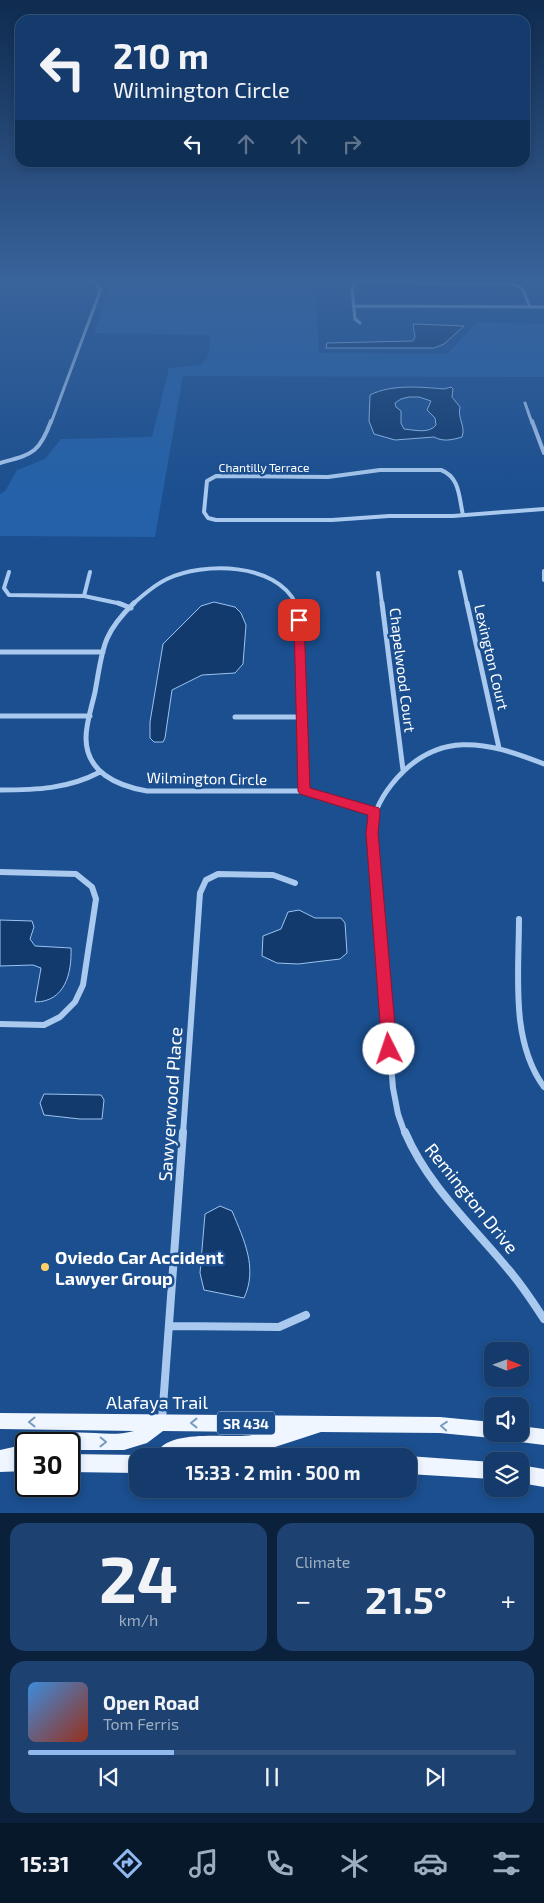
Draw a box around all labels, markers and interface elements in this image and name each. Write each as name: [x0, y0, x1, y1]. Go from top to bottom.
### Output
text: 210 m: [113, 34, 209, 76]
icon: left: [30, 35, 95, 100]
text: Wilmington Circle: [113, 76, 290, 102]
icon: left: [179, 130, 207, 158]
icon: ahead: [232, 130, 260, 158]
icon: ahead: [285, 130, 313, 158]
icon: right: [338, 130, 366, 158]
street label: Chantilly Terrace: [219, 460, 309, 474]
pin: [278, 599, 320, 641]
street label: Lexington Court: [471, 602, 513, 712]
icon: arrive: [285, 606, 313, 634]
street label: Chapelwood Court: [386, 607, 420, 733]
street label: Wilmington Circle: [147, 768, 267, 788]
position arrow: [362, 1022, 414, 1074]
street label: Sawyerwood Place: [154, 1026, 186, 1182]
street label: Remington Drive: [421, 1138, 523, 1258]
place label: Oviedo Car Accident Lawyer Group: [55, 1246, 224, 1289]
marker: Oviedo Car Accident Lawyer Group: [39, 1261, 51, 1273]
north arrow: [484, 1342, 529, 1388]
map controls: [484, 1342, 529, 1497]
street label: Alafaya Trail: [106, 1391, 209, 1413]
button: sound: [484, 1397, 529, 1442]
road number: SR 434: [217, 1412, 275, 1435]
one-way arrow: [27, 1417, 35, 1427]
one-way arrow: [190, 1418, 198, 1428]
one-way arrow: [440, 1420, 448, 1431]
speed limit sign: 30: [15, 1432, 80, 1497]
one-way arrow: [100, 1437, 108, 1447]
button: layers: [484, 1452, 529, 1497]
text: 15:33 · 2 min · 500 m: [186, 1461, 360, 1484]
text: 24: [99, 1538, 178, 1616]
text: Climate: [295, 1552, 350, 1571]
text: 21.5°: [365, 1576, 447, 1622]
text: −: [295, 1583, 311, 1617]
text: +: [501, 1583, 516, 1617]
text: km/h: [119, 1610, 158, 1629]
text: Open Road: [103, 1691, 199, 1714]
text: Tom Ferris: [103, 1714, 179, 1733]
icon: previous: [95, 1763, 123, 1791]
icon: pause: [258, 1763, 286, 1791]
icon: next: [421, 1763, 449, 1791]
icon: directions: [110, 1846, 145, 1881]
icon: music: [186, 1846, 221, 1881]
icon: phone: [262, 1846, 297, 1881]
icon: climate: [337, 1846, 372, 1881]
icon: car: [413, 1846, 448, 1881]
icon: filters: [489, 1846, 524, 1881]
text: 15:31: [20, 1850, 70, 1876]

